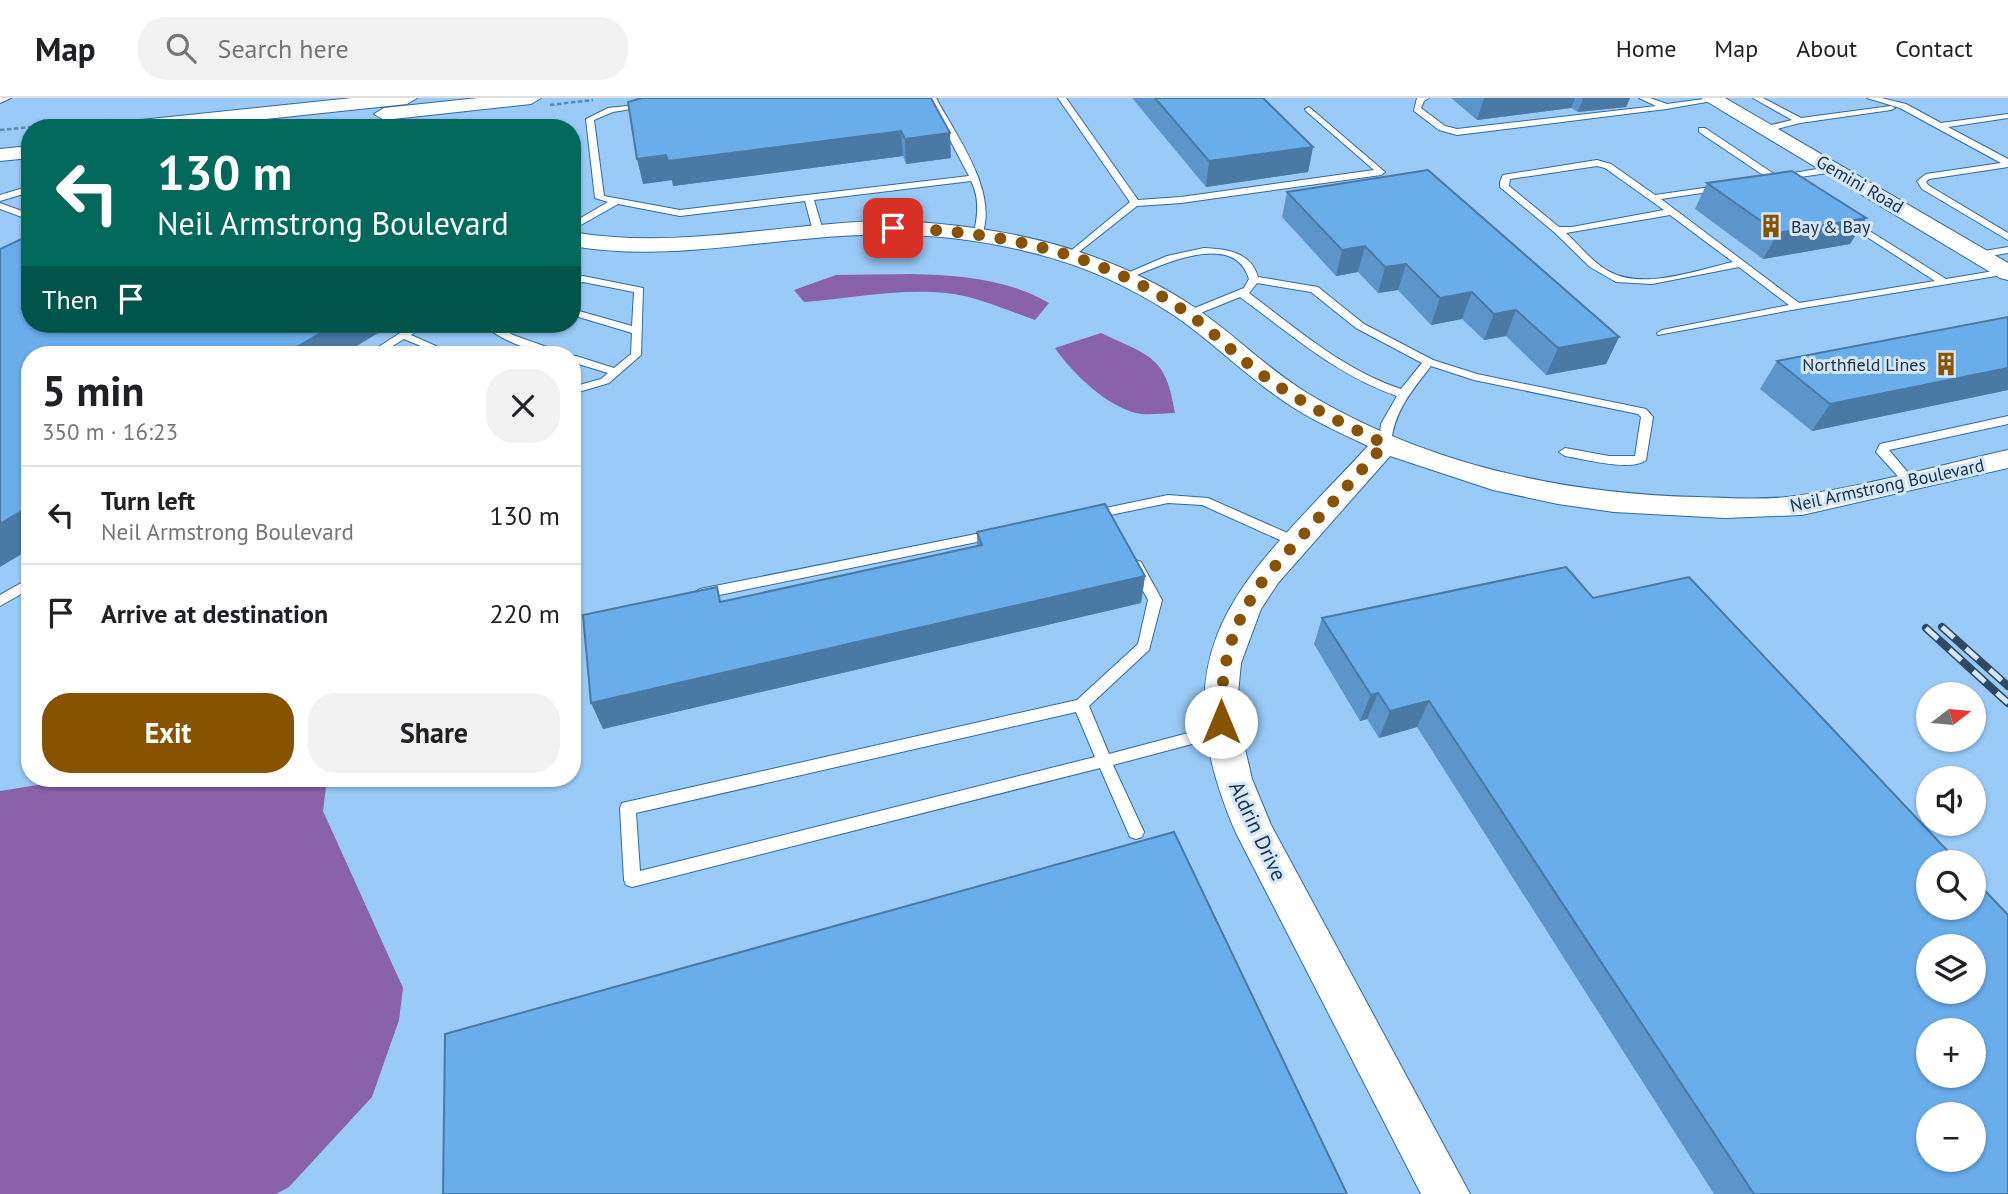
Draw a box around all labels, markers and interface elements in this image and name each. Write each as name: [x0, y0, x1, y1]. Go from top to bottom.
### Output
search box: [138, 17, 628, 80]
text: Map: [35, 27, 96, 70]
icon: search: [162, 29, 200, 67]
text: Search here: [218, 32, 349, 65]
text: Home: [1616, 33, 1676, 64]
text: Map: [1714, 33, 1758, 64]
text: About: [1796, 33, 1857, 64]
text: Contact: [1895, 33, 1973, 64]
text: 130 m: [157, 140, 292, 204]
icon: left: [42, 147, 133, 238]
street label: Gemini Road: [1812, 150, 1908, 218]
pin: [863, 198, 923, 258]
text: Neil Armstrong Boulevard: [157, 202, 509, 244]
icon: arrive: [874, 209, 912, 247]
building icon: Bay & Bay: [1757, 212, 1785, 240]
place label: Bay & Bay: [1791, 215, 1871, 238]
icon: arrive: [112, 280, 150, 318]
text: Then: [42, 283, 98, 316]
building icon: Northfield Lines: [1932, 350, 1960, 378]
place label: Northfield Lines: [1802, 353, 1926, 376]
text: 5 min: [42, 363, 144, 418]
button: close: [486, 369, 560, 443]
text: 350 m · 16:23: [42, 417, 178, 446]
street label: Neil Armstrong Boulevard: [1788, 453, 1986, 517]
text: Turn left: [101, 484, 195, 517]
icon: left: [42, 496, 80, 534]
text: 130 m: [489, 499, 560, 532]
text: Neil Armstrong Boulevard: [101, 517, 354, 546]
icon: arrive: [42, 594, 80, 632]
text: Arrive at destination: [101, 597, 328, 630]
text: 220 m: [489, 597, 560, 630]
north arrow: [1916, 682, 1986, 752]
map controls: [1916, 682, 1986, 1172]
position arrow: [1184, 685, 1258, 759]
button: Exit: [42, 693, 294, 773]
button: Share: [308, 693, 560, 773]
button: sound: [1916, 766, 1986, 836]
street label: Aldrin Drive: [1223, 777, 1293, 885]
button: search: [1916, 850, 1986, 920]
button: layers: [1916, 934, 1986, 1004]
button: +: [1916, 1018, 1986, 1088]
button: −: [1916, 1102, 1986, 1172]

